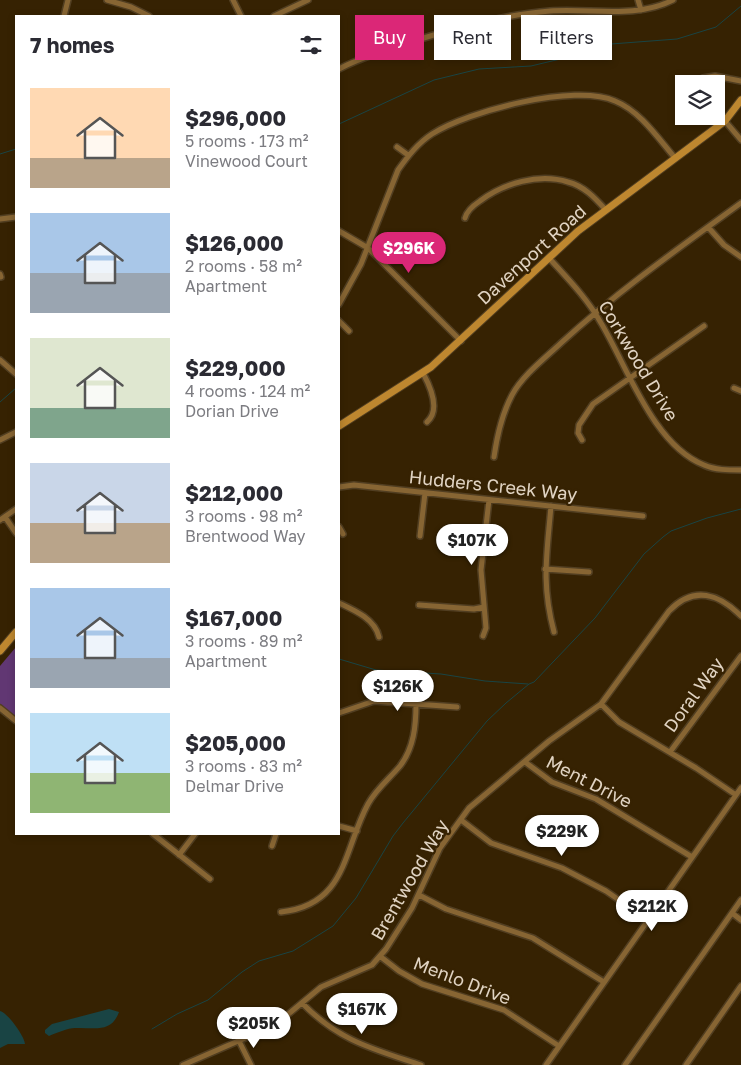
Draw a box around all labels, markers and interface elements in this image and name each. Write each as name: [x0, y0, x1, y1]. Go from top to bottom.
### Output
chip: Buy: [355, 15, 424, 60]
chip: Rent: [434, 15, 511, 60]
chip: Filters: [521, 15, 612, 60]
icon: filters: [297, 31, 325, 59]
text: 7 homes: [30, 32, 115, 58]
map controls: [675, 75, 725, 125]
button: layers: [675, 75, 725, 125]
text: $296,000: [185, 105, 286, 131]
icon: home: [70, 108, 130, 168]
text: 5 rooms · 173 m²: [185, 131, 309, 151]
text: Vinewood Court: [185, 151, 308, 171]
street label: Davenport Road: [472, 200, 590, 309]
text: $126,000: [185, 230, 284, 256]
pin: $296K: [374, 232, 444, 274]
icon: home: [70, 233, 130, 293]
text: $296K: [383, 238, 435, 258]
text: 2 rooms · 58 m²: [185, 256, 302, 276]
text: Apartment: [185, 276, 267, 296]
street label: Corkwood Drive: [594, 296, 683, 425]
text: $229,000: [185, 355, 286, 381]
icon: home: [70, 358, 130, 418]
text: 4 rooms · 124 m²: [185, 381, 310, 401]
text: Dorian Drive: [185, 401, 279, 421]
street label: Hudders Creek Way: [408, 465, 578, 505]
text: $212,000: [185, 480, 283, 506]
icon: home: [70, 483, 130, 543]
text: 3 rooms · 98 m²: [185, 506, 302, 526]
pin: $107K: [437, 524, 507, 566]
text: Brentwood Way: [185, 526, 306, 546]
text: $107K: [447, 530, 497, 550]
text: $167,000: [185, 605, 282, 631]
icon: home: [70, 608, 130, 668]
text: 3 rooms · 89 m²: [185, 631, 302, 651]
text: Apartment: [185, 651, 267, 671]
street label: Doral Way: [659, 653, 728, 736]
pin: $126K: [363, 670, 433, 712]
text: $126K: [373, 676, 423, 696]
text: $205,000: [185, 730, 286, 756]
icon: home: [70, 733, 130, 793]
street label: Ment Drive: [543, 750, 636, 812]
text: 3 rooms · 83 m²: [185, 756, 302, 776]
text: Delmar Drive: [185, 776, 284, 796]
pin: $229K: [527, 814, 597, 857]
street label: Brentwood Way: [366, 815, 453, 944]
text: $229K: [536, 821, 588, 841]
pin: $212K: [617, 890, 687, 932]
text: $212K: [627, 896, 677, 916]
street label: Menlo Drive: [411, 951, 514, 1009]
pin: $167K: [327, 992, 397, 1035]
text: $167K: [337, 999, 387, 1019]
pin: $205K: [219, 1006, 289, 1049]
text: $205K: [228, 1013, 280, 1033]

